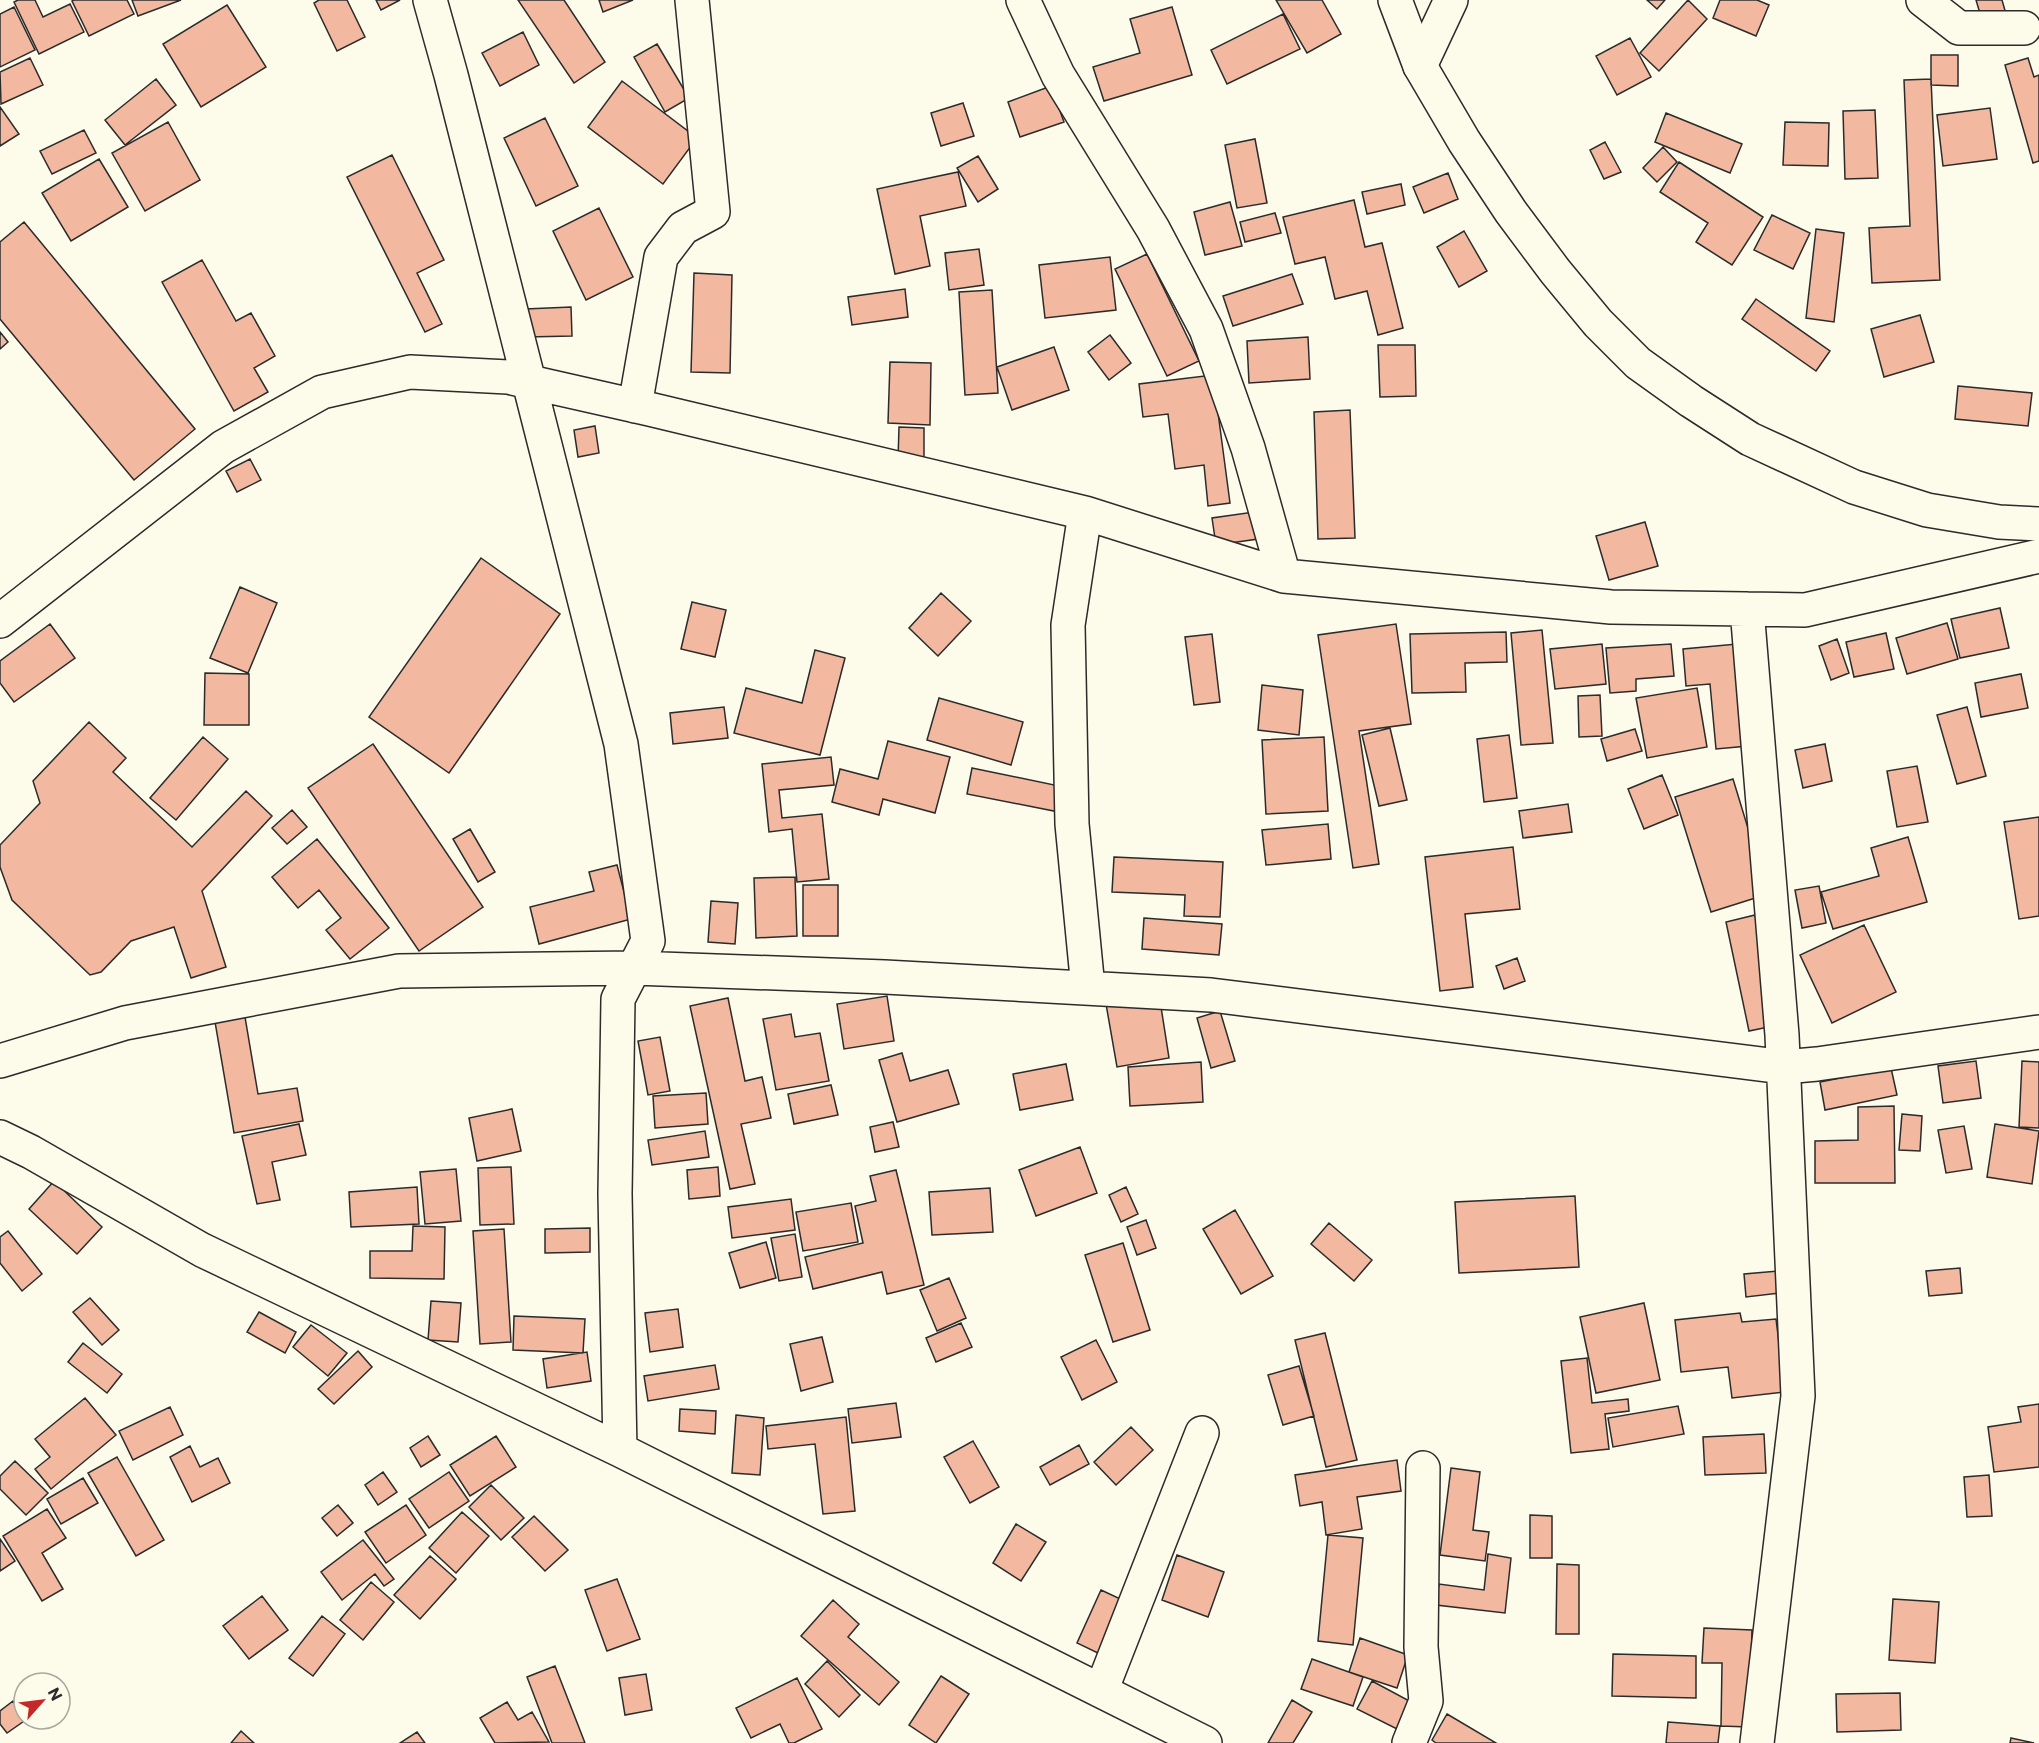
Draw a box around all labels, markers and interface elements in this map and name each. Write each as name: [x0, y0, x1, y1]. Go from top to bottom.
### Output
north arrow: [12, 1671, 72, 1731]
text: N: [44, 1684, 67, 1703]

